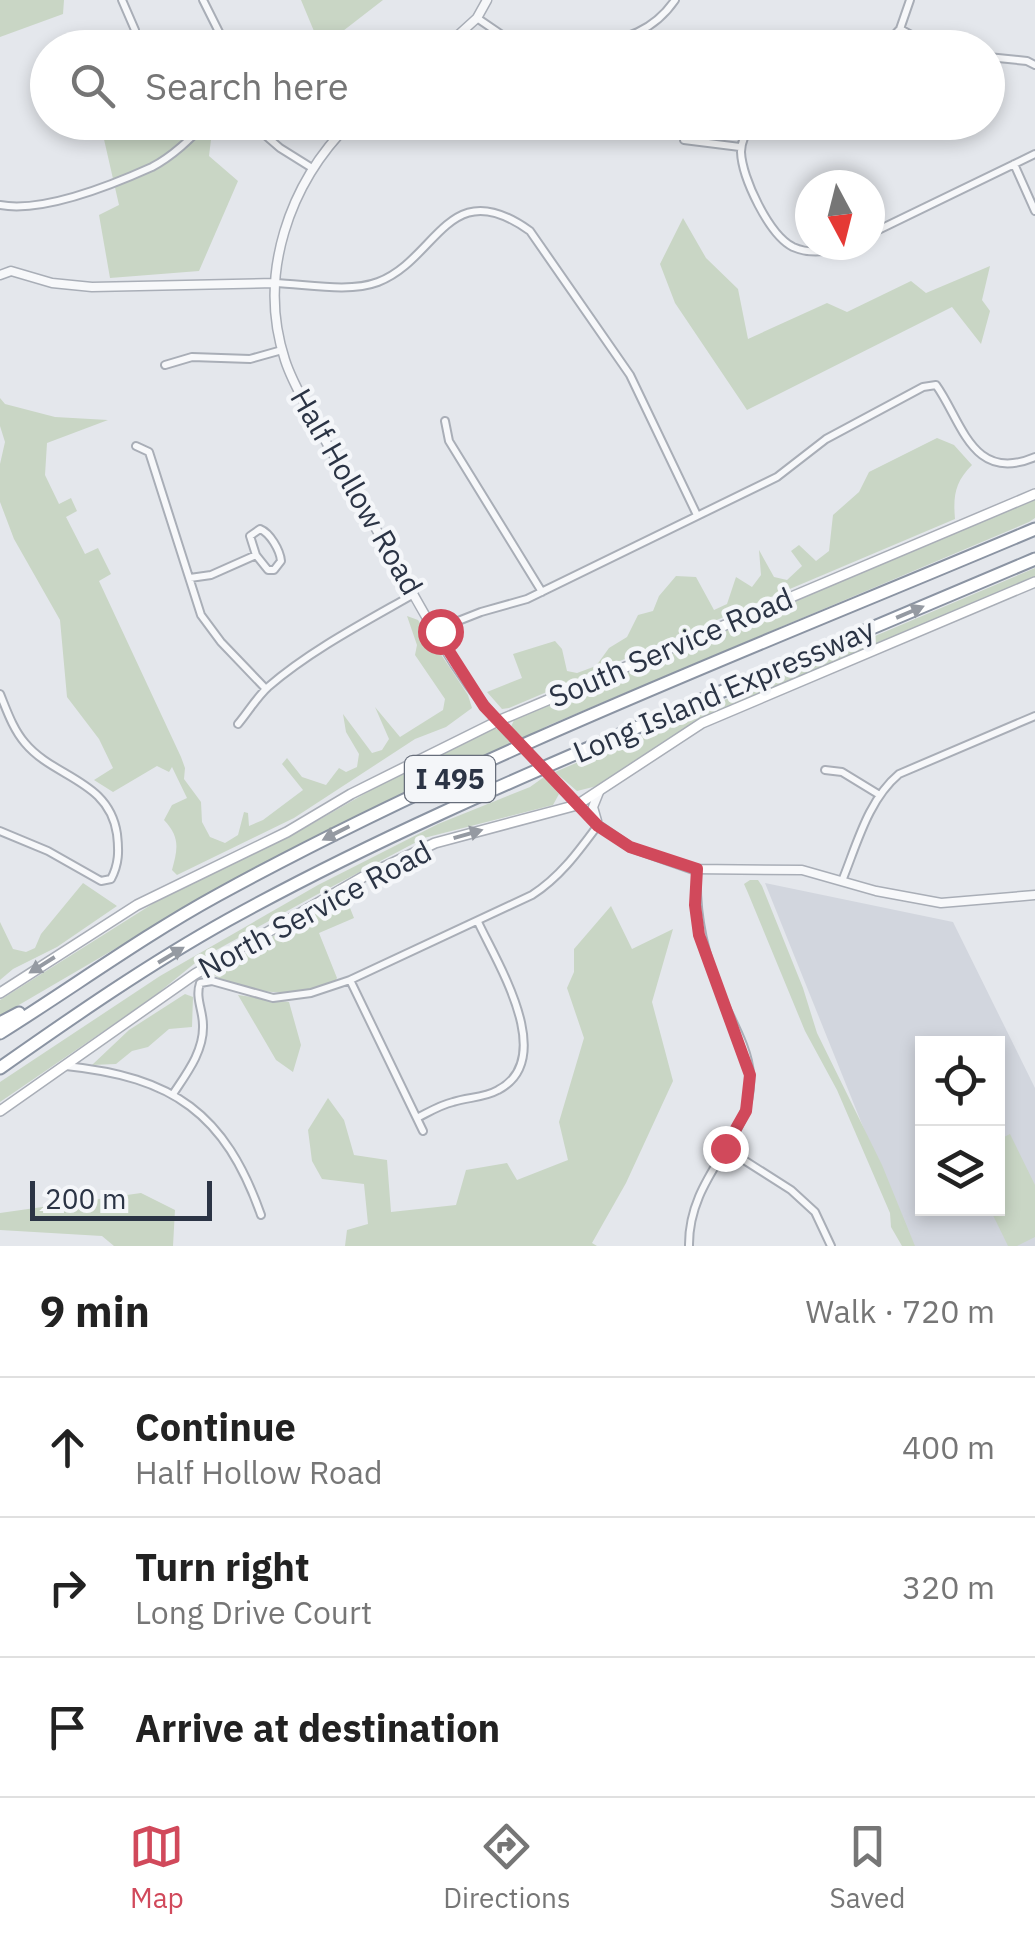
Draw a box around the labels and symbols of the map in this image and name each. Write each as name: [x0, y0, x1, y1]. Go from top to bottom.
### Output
north arrow: [795, 170, 885, 260]
street label: Half Hollow Road: [282, 381, 432, 602]
street label: South Service Road: [543, 578, 798, 716]
one-way arrow: [895, 604, 924, 620]
street label: Long Island Expressway: [567, 608, 880, 771]
route start: [418, 609, 464, 655]
road number: I 495: [405, 756, 495, 802]
one-way arrow: [322, 824, 351, 841]
one-way arrow: [453, 826, 484, 841]
street label: North Service Road: [191, 831, 438, 987]
one-way arrow: [157, 946, 185, 964]
one-way arrow: [28, 956, 56, 974]
route end: [703, 1126, 749, 1172]
scale bar: [30, 1176, 212, 1220]

